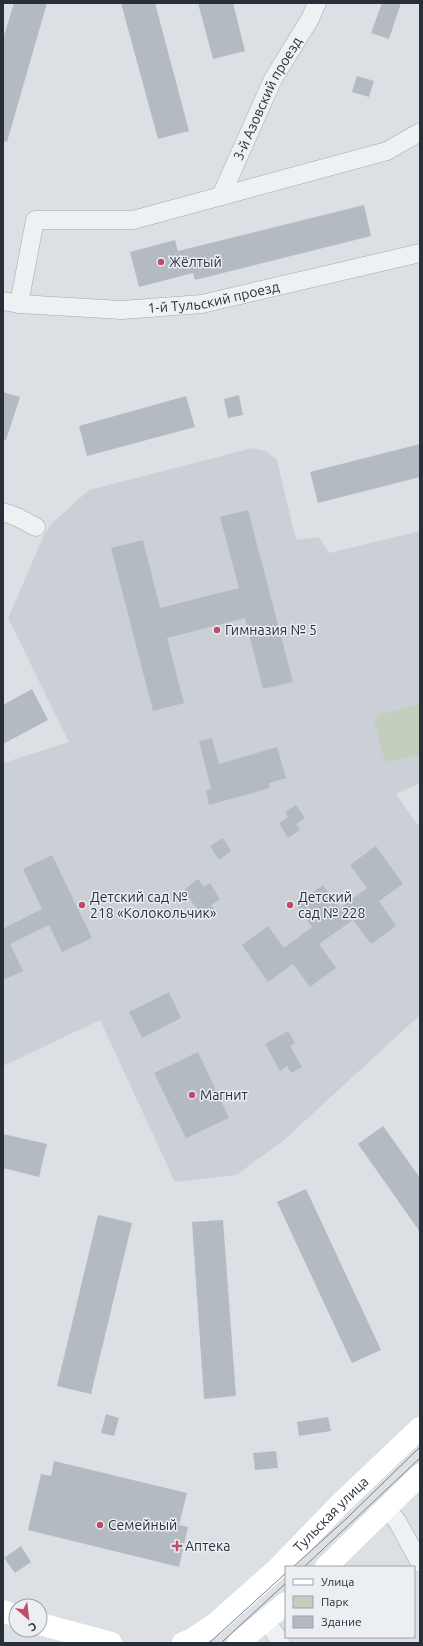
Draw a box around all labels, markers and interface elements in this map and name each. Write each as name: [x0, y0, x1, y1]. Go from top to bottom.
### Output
street label: 3-й Азовский проезд: [230, 34, 305, 163]
place label: Жёлтый: [169, 254, 222, 270]
marker: Жёлтый: [156, 257, 166, 267]
street label: 1-й Тульский проезд: [147, 278, 281, 316]
place label: Гимназия № 5: [225, 622, 317, 638]
marker: Гимназия № 5: [212, 625, 222, 635]
place label: Детский сад № 218 «Колокольчик»: [90, 889, 217, 921]
place label: Детский сад № 228: [298, 889, 366, 921]
marker: Детский сад № 218 «Колокольчик»: [77, 900, 87, 910]
marker: Детский сад № 228: [285, 900, 295, 910]
place label: Магнит: [200, 1087, 248, 1103]
marker: Магнит: [187, 1090, 197, 1100]
street label: Тульская улица: [290, 1473, 372, 1555]
place label: Семейный: [108, 1517, 177, 1533]
marker: Семейный: [95, 1520, 105, 1530]
place label: Аптека: [185, 1538, 230, 1554]
marker: Аптека: [172, 1541, 182, 1551]
legend: [285, 1566, 415, 1638]
text: Улица: [321, 1575, 354, 1588]
text: Парк: [321, 1595, 349, 1608]
north arrow: [8, 1598, 48, 1638]
text: Здание: [321, 1615, 362, 1628]
text: С: [27, 1620, 39, 1634]

